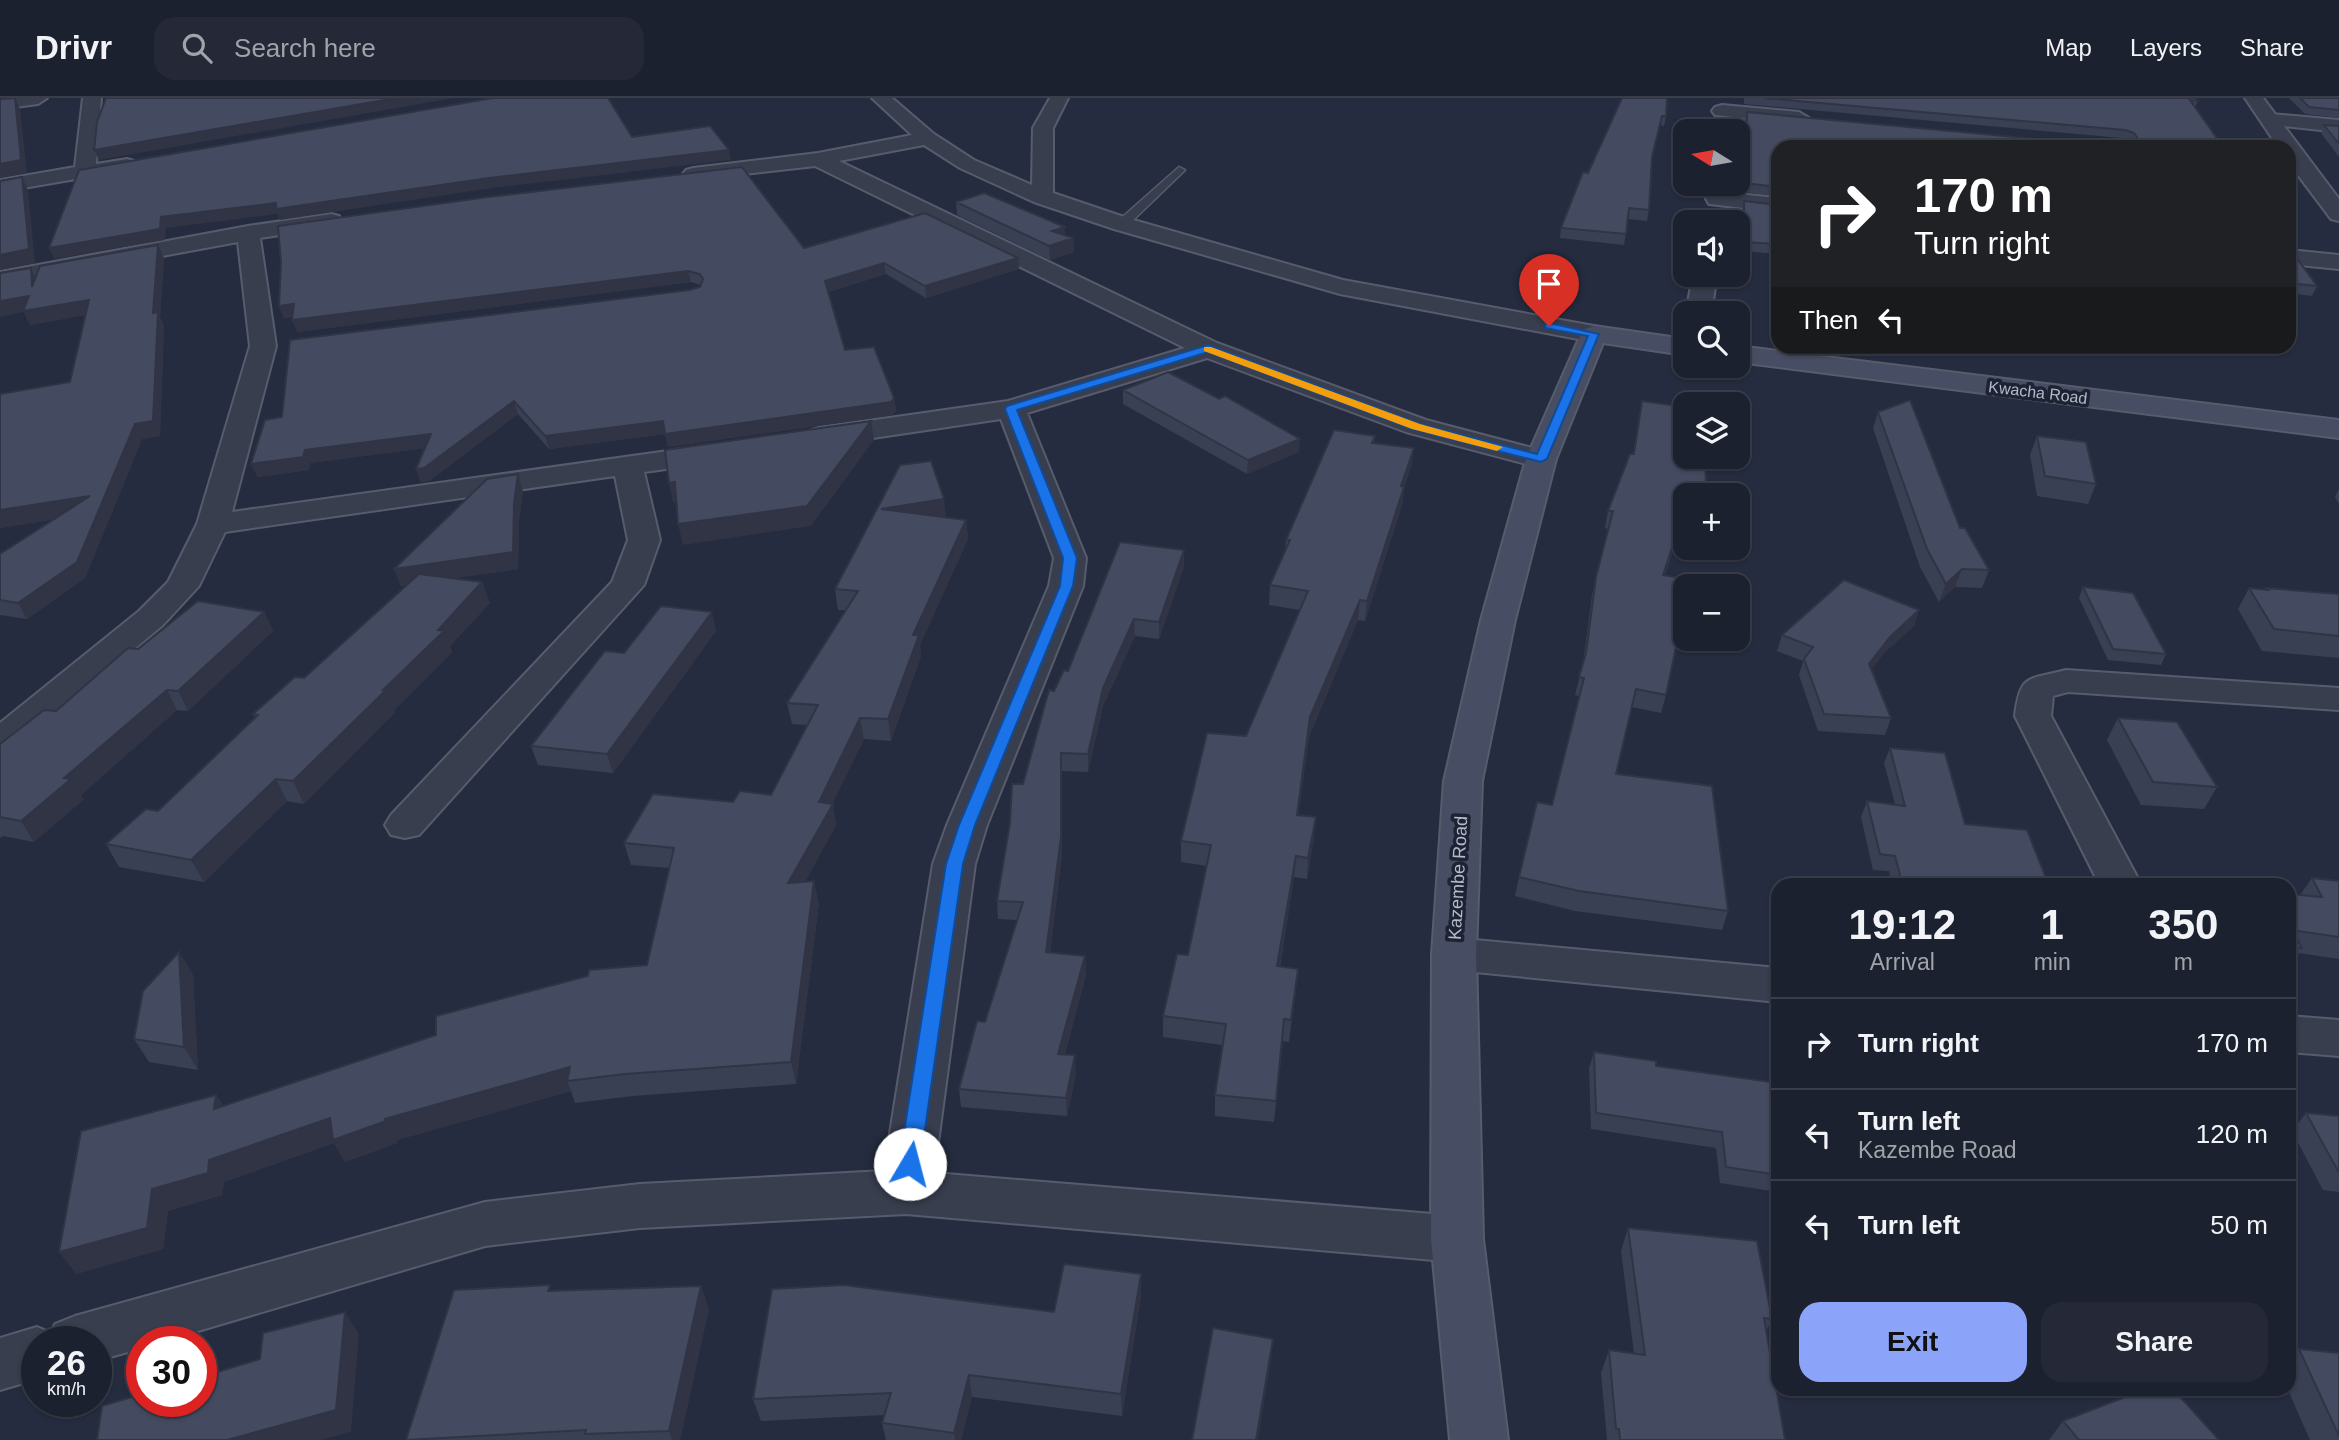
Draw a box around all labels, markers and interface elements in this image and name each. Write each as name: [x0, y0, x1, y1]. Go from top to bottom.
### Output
search box: [154, 17, 644, 80]
text: Drivr: [35, 29, 112, 66]
icon: search: [178, 29, 216, 67]
text: Search here: [234, 33, 376, 63]
text: Map: [2045, 34, 2092, 61]
text: Layers: [2130, 34, 2202, 61]
text: Share: [2240, 34, 2304, 61]
north arrow: [1673, 119, 1750, 196]
map controls: [1673, 119, 1750, 651]
icon: right: [1799, 168, 1890, 259]
text: 170 m: [1914, 168, 2053, 222]
button: sound: [1673, 210, 1750, 287]
text: Turn right: [1914, 225, 2050, 261]
pin: [1519, 254, 1579, 326]
icon: arrive: [1530, 265, 1568, 303]
button: search: [1673, 301, 1750, 378]
icon: left: [1872, 301, 1910, 339]
text: Then: [1799, 305, 1858, 335]
street label: Kwacha Road: [1987, 378, 2088, 407]
button: layers: [1673, 392, 1750, 469]
button: +: [1673, 483, 1750, 560]
button: −: [1673, 574, 1750, 651]
street label: Kazembe Road: [1445, 816, 1471, 940]
text: 19:12: [1849, 901, 1956, 948]
text: 1: [2040, 901, 2064, 948]
text: 350: [2148, 901, 2218, 948]
text: Arrival: [1870, 949, 1935, 975]
text: min: [2034, 949, 2071, 975]
text: m: [2174, 949, 2193, 975]
icon: right: [1799, 1025, 1837, 1063]
text: Turn right: [1858, 1028, 1979, 1058]
text: 170 m: [2196, 1028, 2268, 1058]
text: Turn left: [1858, 1106, 1960, 1136]
icon: left: [1799, 1116, 1837, 1154]
text: 120 m: [2196, 1119, 2268, 1149]
position arrow: [873, 1127, 947, 1201]
text: Kazembe Road: [1858, 1137, 2017, 1163]
icon: left: [1799, 1207, 1837, 1245]
text: Turn left: [1858, 1210, 1960, 1240]
text: 50 m: [2210, 1210, 2268, 1240]
button: Exit: [1799, 1302, 2027, 1382]
button: Share: [2041, 1302, 2268, 1382]
speed limit sign: 30: [126, 1326, 217, 1417]
text: 26: [47, 1343, 86, 1382]
text: km/h: [47, 1379, 86, 1399]

